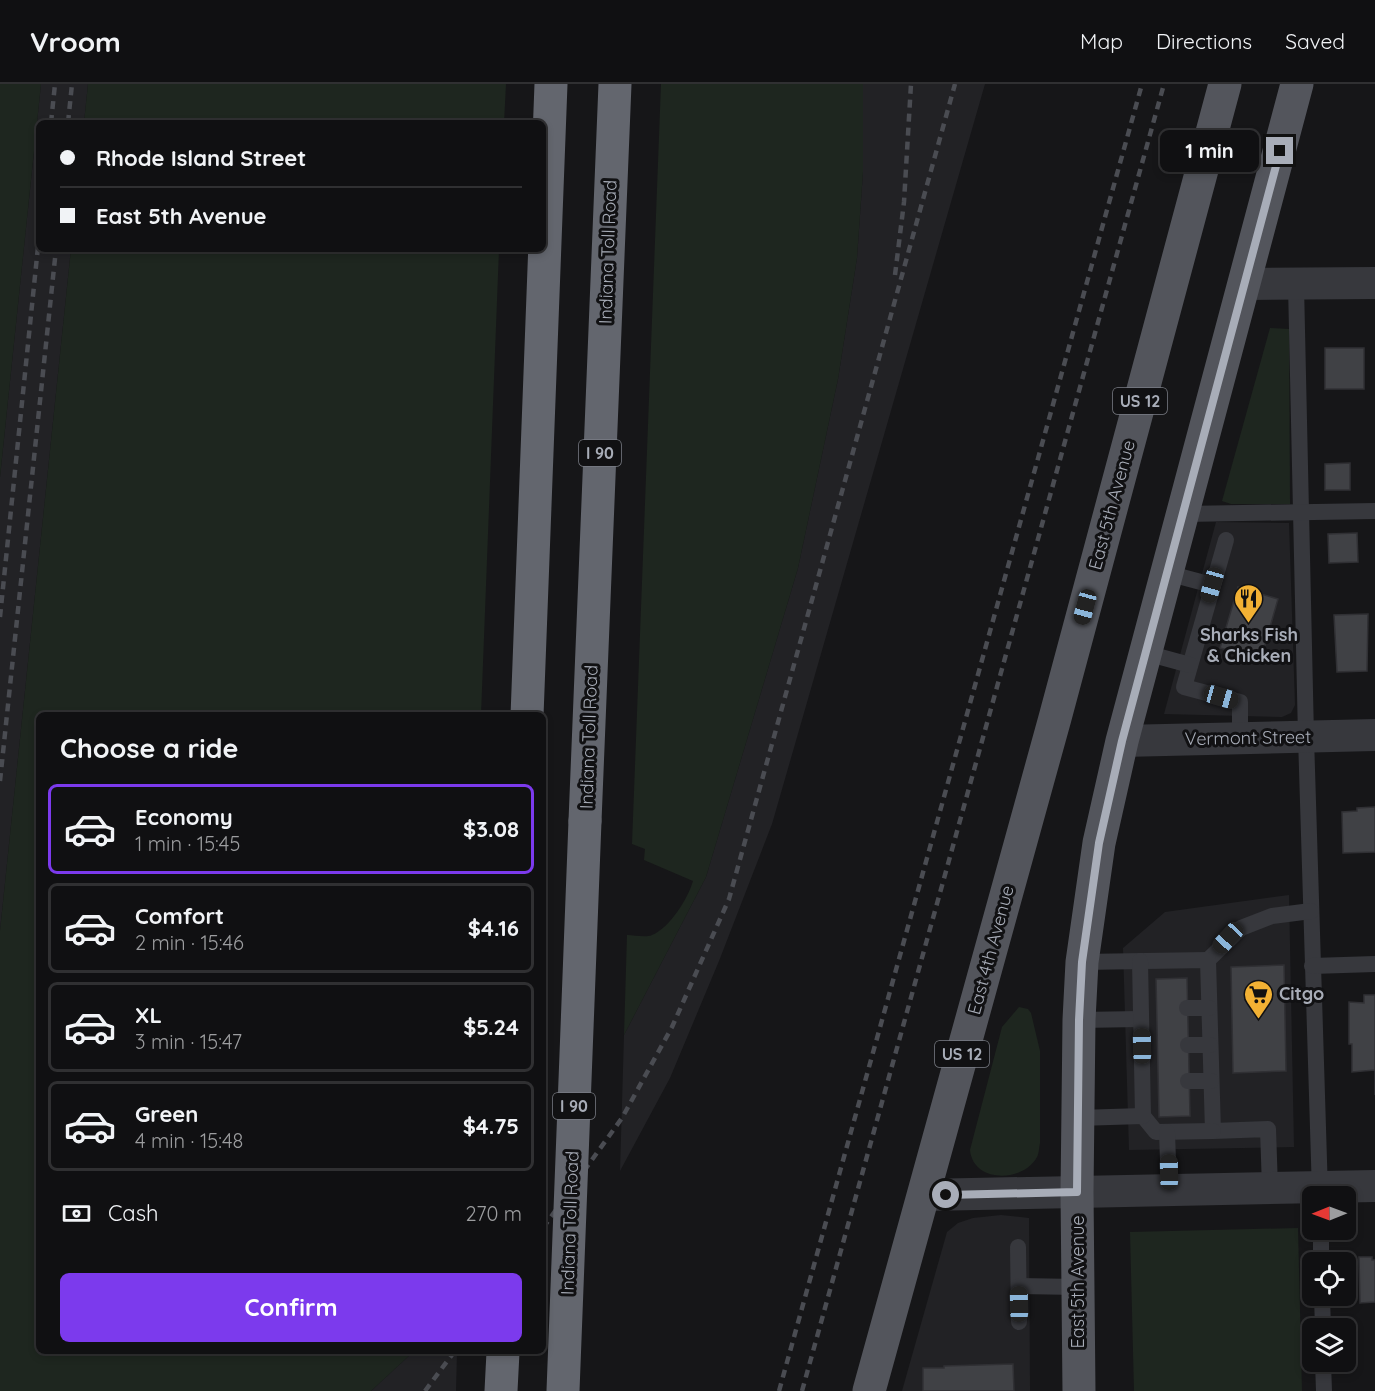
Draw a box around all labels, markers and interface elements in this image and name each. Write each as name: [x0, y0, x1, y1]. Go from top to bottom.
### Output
text: Vroom: [30, 24, 121, 59]
text: Map: [1080, 28, 1123, 54]
text: Directions: [1156, 28, 1252, 54]
text: Saved: [1285, 28, 1345, 54]
callout: 1 min: [1160, 130, 1259, 172]
route end: [1266, 137, 1293, 164]
text: 1 min: [1185, 138, 1234, 163]
text: Rhode Island Street: [96, 144, 306, 172]
street label: Indiana Toll Road: [593, 180, 622, 324]
text: East 5th Avenue: [96, 202, 267, 230]
road number: US 12: [1113, 388, 1167, 414]
street label: East 5th Avenue: [1083, 438, 1140, 572]
road number: I 90: [579, 440, 621, 466]
car: [1198, 565, 1226, 605]
restaurant icon: Sharks Fish & Chicken: [1233, 582, 1265, 624]
car: [1072, 587, 1098, 627]
place label: Sharks Fish & Chicken: [1200, 623, 1298, 667]
street label: Indiana Toll Road: [574, 665, 603, 809]
car: [1201, 683, 1241, 711]
street label: Vermont Street: [1185, 725, 1311, 750]
text: Choose a ride: [60, 731, 238, 765]
icon: car: [63, 802, 117, 856]
text: Economy: [135, 803, 233, 831]
text: $3.08: [463, 815, 519, 843]
text: 1 min · 15:45: [135, 831, 240, 856]
street label: East 4th Avenue: [962, 883, 1019, 1017]
icon: car: [63, 901, 117, 955]
text: Comfort: [135, 902, 224, 930]
text: $4.16: [468, 914, 519, 942]
car: [1209, 919, 1247, 957]
text: 2 min · 15:46: [135, 930, 244, 955]
supermarket icon: Citgo: [1242, 978, 1274, 1020]
place label: Citgo: [1279, 982, 1324, 1005]
icon: car: [63, 1000, 117, 1054]
text: XL: [135, 1001, 162, 1029]
text: $5.24: [463, 1013, 519, 1041]
car: [1133, 1028, 1151, 1064]
text: 3 min · 15:47: [135, 1029, 242, 1054]
road number: US 12: [935, 1041, 989, 1067]
road number: I 90: [553, 1093, 595, 1119]
icon: car: [63, 1099, 117, 1153]
text: Green: [135, 1100, 198, 1128]
text: $4.75: [463, 1112, 519, 1140]
text: 4 min · 15:48: [135, 1128, 243, 1153]
street label: Indiana Toll Road: [555, 1151, 584, 1295]
car: [1160, 1154, 1178, 1190]
route start: [932, 1181, 959, 1208]
north arrow: [1302, 1186, 1356, 1240]
map controls: [1302, 1186, 1356, 1372]
icon: cash: [60, 1197, 93, 1230]
text: Cash: [108, 1199, 159, 1227]
text: 270 m: [465, 1201, 522, 1226]
street label: East 5th Avenue: [1066, 1215, 1089, 1349]
button: locate: [1302, 1252, 1356, 1306]
button: Confirm: [60, 1273, 522, 1342]
car: [1010, 1286, 1028, 1322]
button: layers: [1302, 1318, 1356, 1372]

